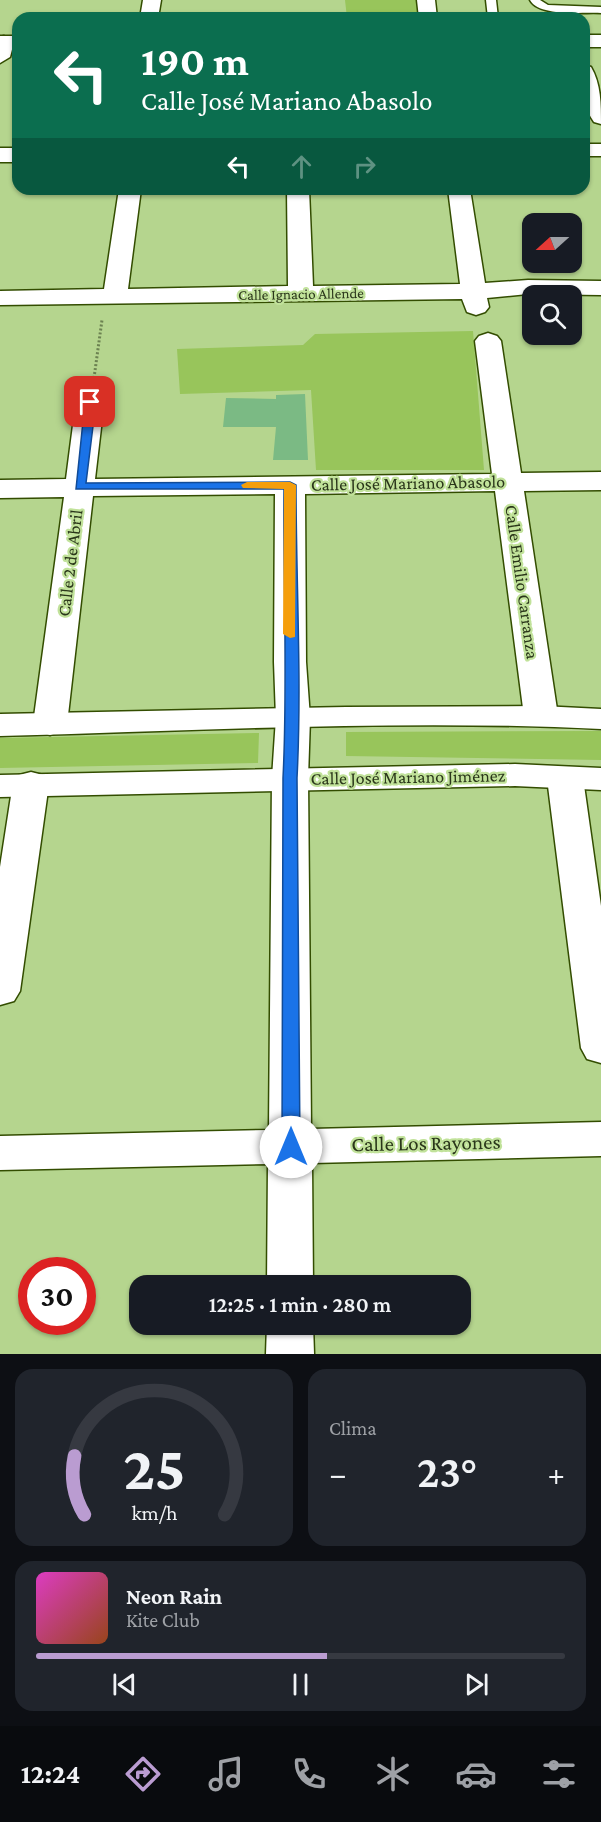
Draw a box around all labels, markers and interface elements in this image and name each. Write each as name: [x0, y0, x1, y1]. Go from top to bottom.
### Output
icon: left: [42, 36, 120, 114]
text: 190 m: [141, 37, 249, 84]
text: Calle José Mariano Abasolo: [141, 86, 432, 116]
icon: left: [222, 150, 255, 183]
icon: ahead: [285, 150, 318, 183]
icon: right: [348, 150, 381, 183]
north arrow: [522, 213, 582, 273]
map controls: [522, 213, 582, 345]
street label: Calle Ignacio Allende: [238, 285, 364, 304]
button: search: [522, 285, 582, 345]
pin: [64, 376, 115, 427]
icon: arrive: [73, 385, 106, 418]
street label: Calle José Mariano Abasolo: [311, 471, 505, 495]
street label: Calle Emilio Carranza: [501, 504, 543, 660]
street label: Calle 2 de Abril: [54, 508, 87, 618]
street label: Calle José Mariano Jiménez: [311, 765, 506, 789]
position arrow: [259, 1115, 323, 1179]
street label: Calle Los Rayones: [351, 1130, 501, 1156]
speed limit sign: 30: [18, 1257, 96, 1335]
text: 12:25 · 1 min · 280 m: [209, 1292, 391, 1317]
text: Clima: [329, 1417, 377, 1439]
text: 25: [123, 1433, 185, 1502]
text: 23°: [417, 1447, 477, 1497]
text: −: [329, 1455, 346, 1492]
text: +: [548, 1455, 565, 1492]
text: km/h: [131, 1501, 178, 1525]
text: Neon Rain: [126, 1584, 222, 1609]
text: Kite Club: [126, 1609, 200, 1631]
icon: previous: [108, 1668, 141, 1701]
icon: pause: [284, 1668, 317, 1701]
icon: next: [460, 1668, 493, 1701]
icon: directions: [122, 1753, 164, 1795]
icon: music: [205, 1753, 247, 1795]
icon: phone: [288, 1753, 330, 1795]
icon: climate: [372, 1753, 414, 1795]
icon: car: [455, 1753, 497, 1795]
icon: filters: [538, 1753, 580, 1795]
text: 12:24: [21, 1759, 80, 1789]

